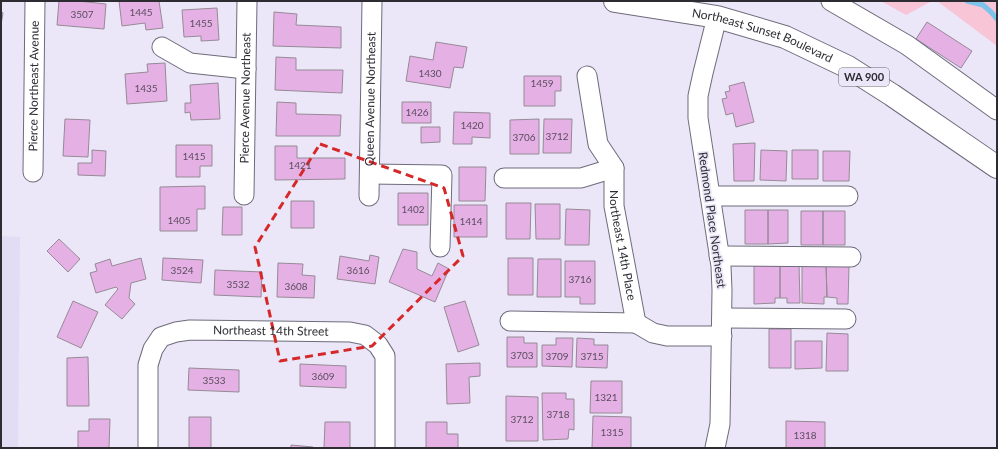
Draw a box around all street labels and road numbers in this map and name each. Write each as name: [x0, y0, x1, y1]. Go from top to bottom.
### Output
street label: Northeast Sunset Boulevard: [691, 5, 835, 66]
street label: Pierce Northeast Avenue: [25, 20, 42, 152]
street label: Queen Avenue Northeast: [361, 31, 379, 166]
street label: Pierce Avenue Northeast: [236, 32, 254, 164]
road number: WA 900: [839, 68, 889, 86]
street label: Redmond Place Northeast: [696, 151, 730, 290]
street label: Northeast 14th Place: [607, 190, 640, 302]
street label: Northeast 14th Street: [213, 322, 330, 339]

